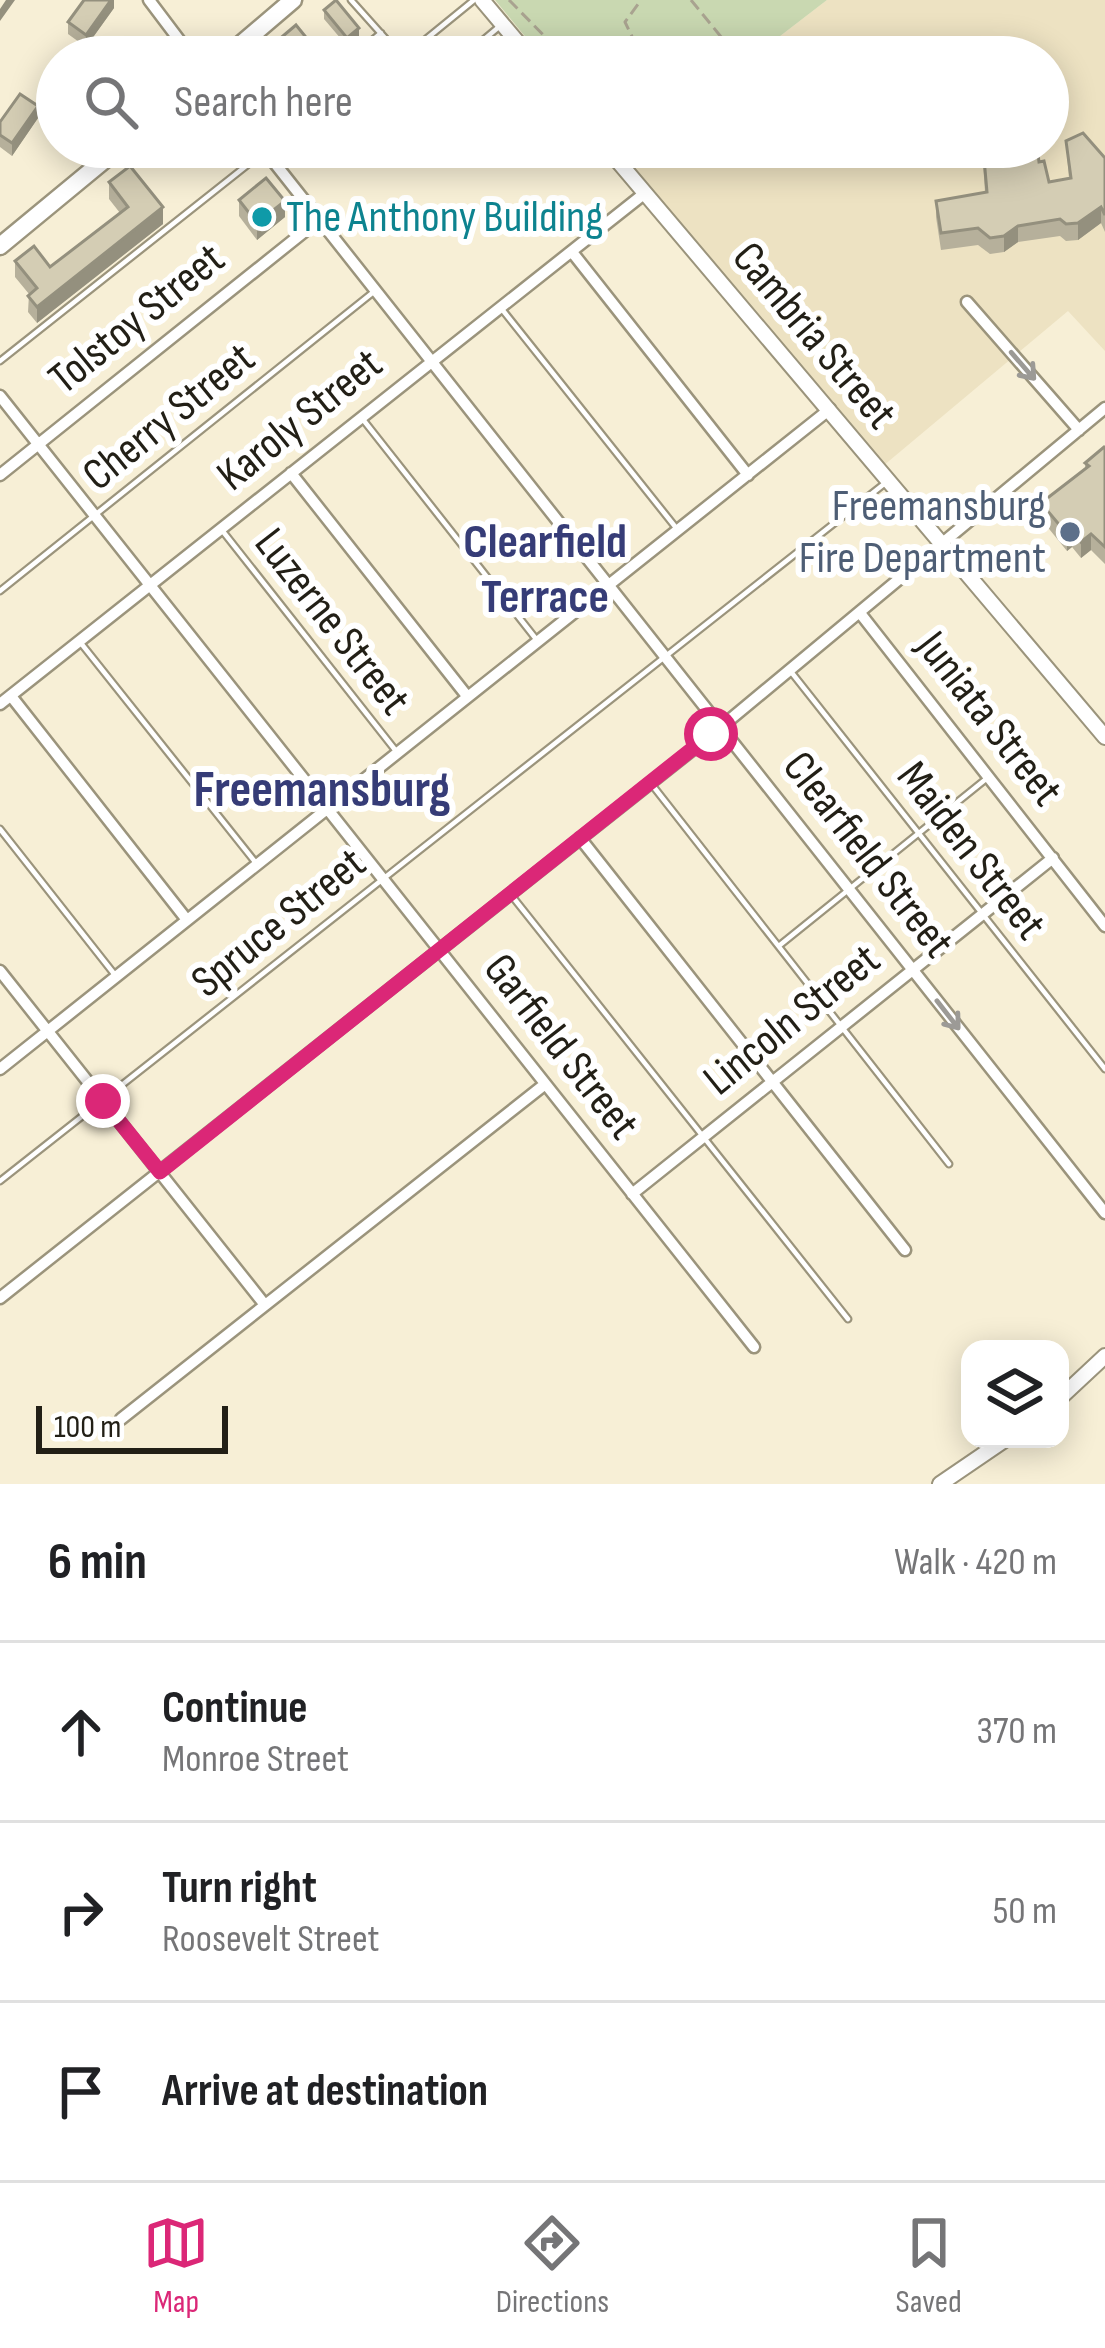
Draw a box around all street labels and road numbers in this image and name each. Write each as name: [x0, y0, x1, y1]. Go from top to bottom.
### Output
street label: Tolstoy Street: [38, 232, 236, 406]
street label: Cambria Street: [720, 232, 908, 440]
street label: Cherry Street: [72, 331, 266, 503]
street label: Karoly Street: [206, 337, 394, 503]
street label: Luzerne Street: [242, 518, 422, 726]
street label: Juniata Street: [903, 620, 1074, 817]
street label: Clearfield Street: [771, 741, 965, 969]
street label: Maiden Street: [884, 751, 1058, 951]
street label: Spruce Street: [181, 836, 377, 1010]
street label: Lincoln Street: [693, 932, 891, 1108]
street label: Garfield Street: [472, 943, 650, 1151]

